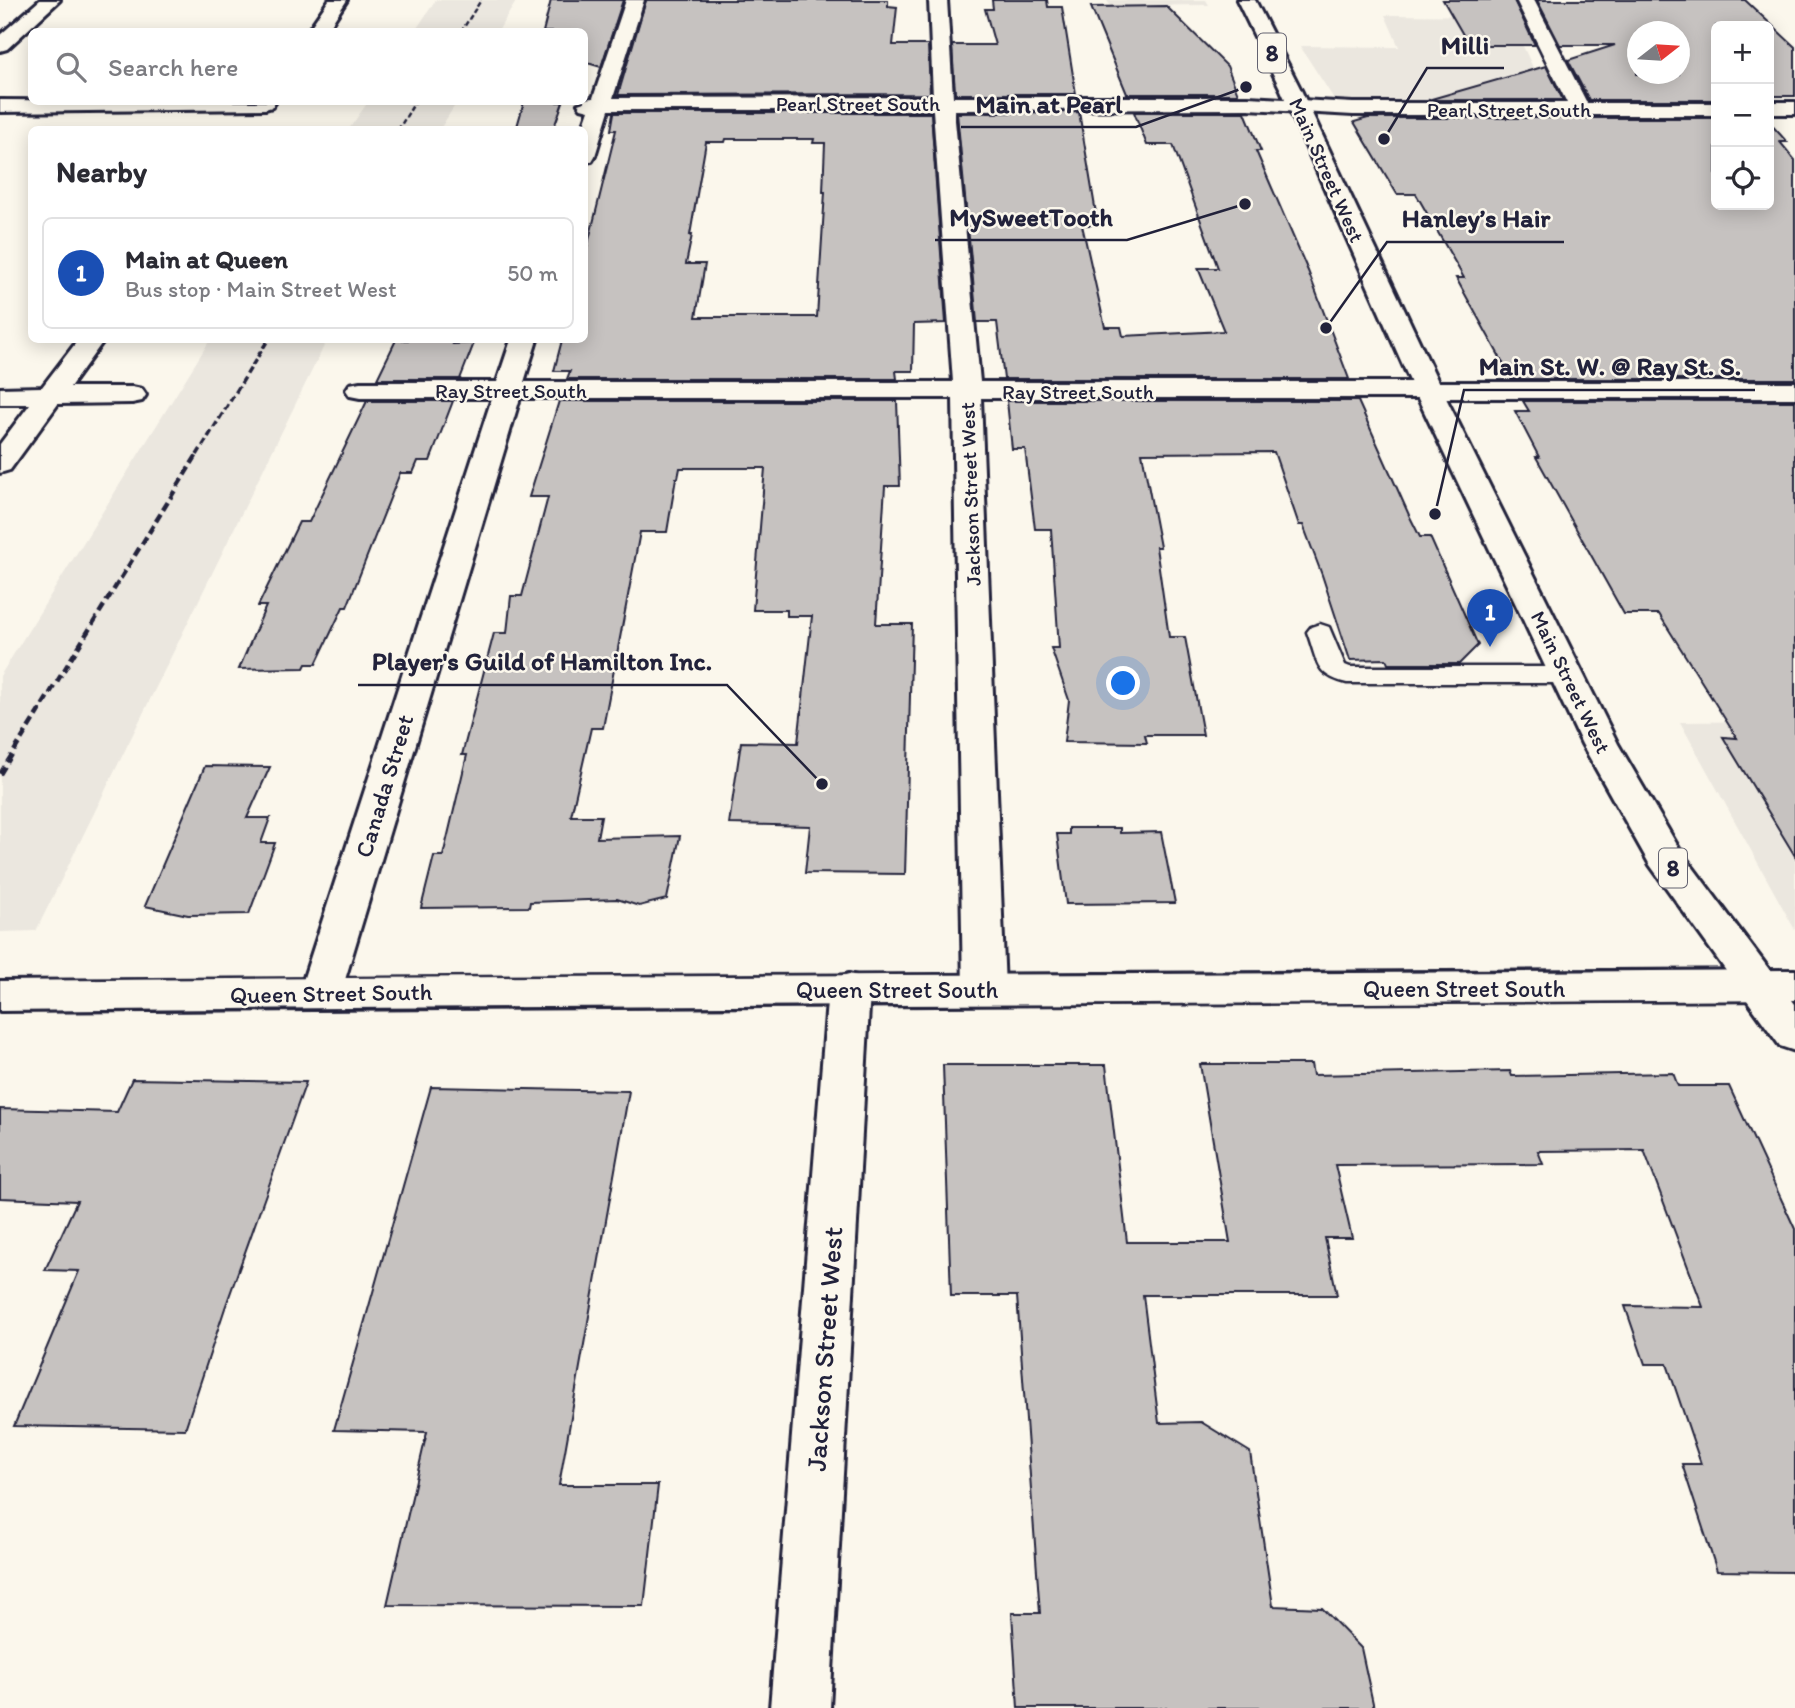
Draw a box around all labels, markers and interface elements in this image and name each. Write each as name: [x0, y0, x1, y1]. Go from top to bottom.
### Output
callout: Milli: [1427, 21, 1504, 68]
north arrow: [1627, 21, 1690, 84]
map controls: [1711, 21, 1774, 210]
button: +: [1711, 21, 1774, 84]
search box: [28, 28, 588, 105]
text: Milli: [1441, 29, 1489, 61]
road number: 8: [1258, 34, 1286, 72]
icon: search: [52, 48, 90, 86]
text: Search here: [108, 51, 238, 83]
callout: Main at Pearl: [961, 80, 1136, 127]
button: −: [1711, 84, 1774, 147]
text: Main at Pearl: [975, 88, 1123, 120]
street label: Pearl Street South: [776, 91, 941, 116]
street label: Main Street West: [1284, 94, 1370, 246]
street label: Pearl Street South: [1427, 97, 1592, 122]
button: locate: [1711, 147, 1774, 210]
text: Nearby: [56, 153, 147, 190]
callout: MySweetTooth: [935, 193, 1127, 240]
callout: Hanley’s Hair: [1387, 195, 1564, 242]
text: MySweetTooth: [949, 201, 1113, 233]
text: Hanley’s Hair: [1402, 202, 1552, 234]
text: Main at Queen: [125, 243, 288, 275]
text: 1: [76, 259, 86, 287]
text: 50 m: [507, 259, 558, 287]
text: Bus stop · Main Street West: [125, 275, 397, 303]
callout: Main St. W. @ Ray St. S.: [1464, 343, 1755, 390]
text: Main St. W. @ Ray St. S.: [1479, 350, 1741, 382]
street label: Ray Street South: [435, 378, 587, 403]
street label: Ray Street South: [1002, 379, 1154, 404]
street label: Jackson Street West: [954, 402, 986, 586]
pin: 1: [1467, 589, 1513, 647]
street label: Main Street West: [1526, 607, 1616, 757]
callout: Player's Guild of Hamilton Inc.: [358, 638, 727, 685]
text: Player's Guild of Hamilton Inc.: [372, 645, 712, 677]
your location: [1106, 666, 1140, 700]
street label: Canada Street: [349, 711, 419, 861]
road number: 8: [1659, 848, 1687, 888]
street label: Queen Street South: [1363, 974, 1566, 1003]
street label: Queen Street South: [796, 975, 999, 1004]
street label: Queen Street South: [229, 977, 433, 1009]
street label: Jackson Street West: [798, 1225, 850, 1473]

